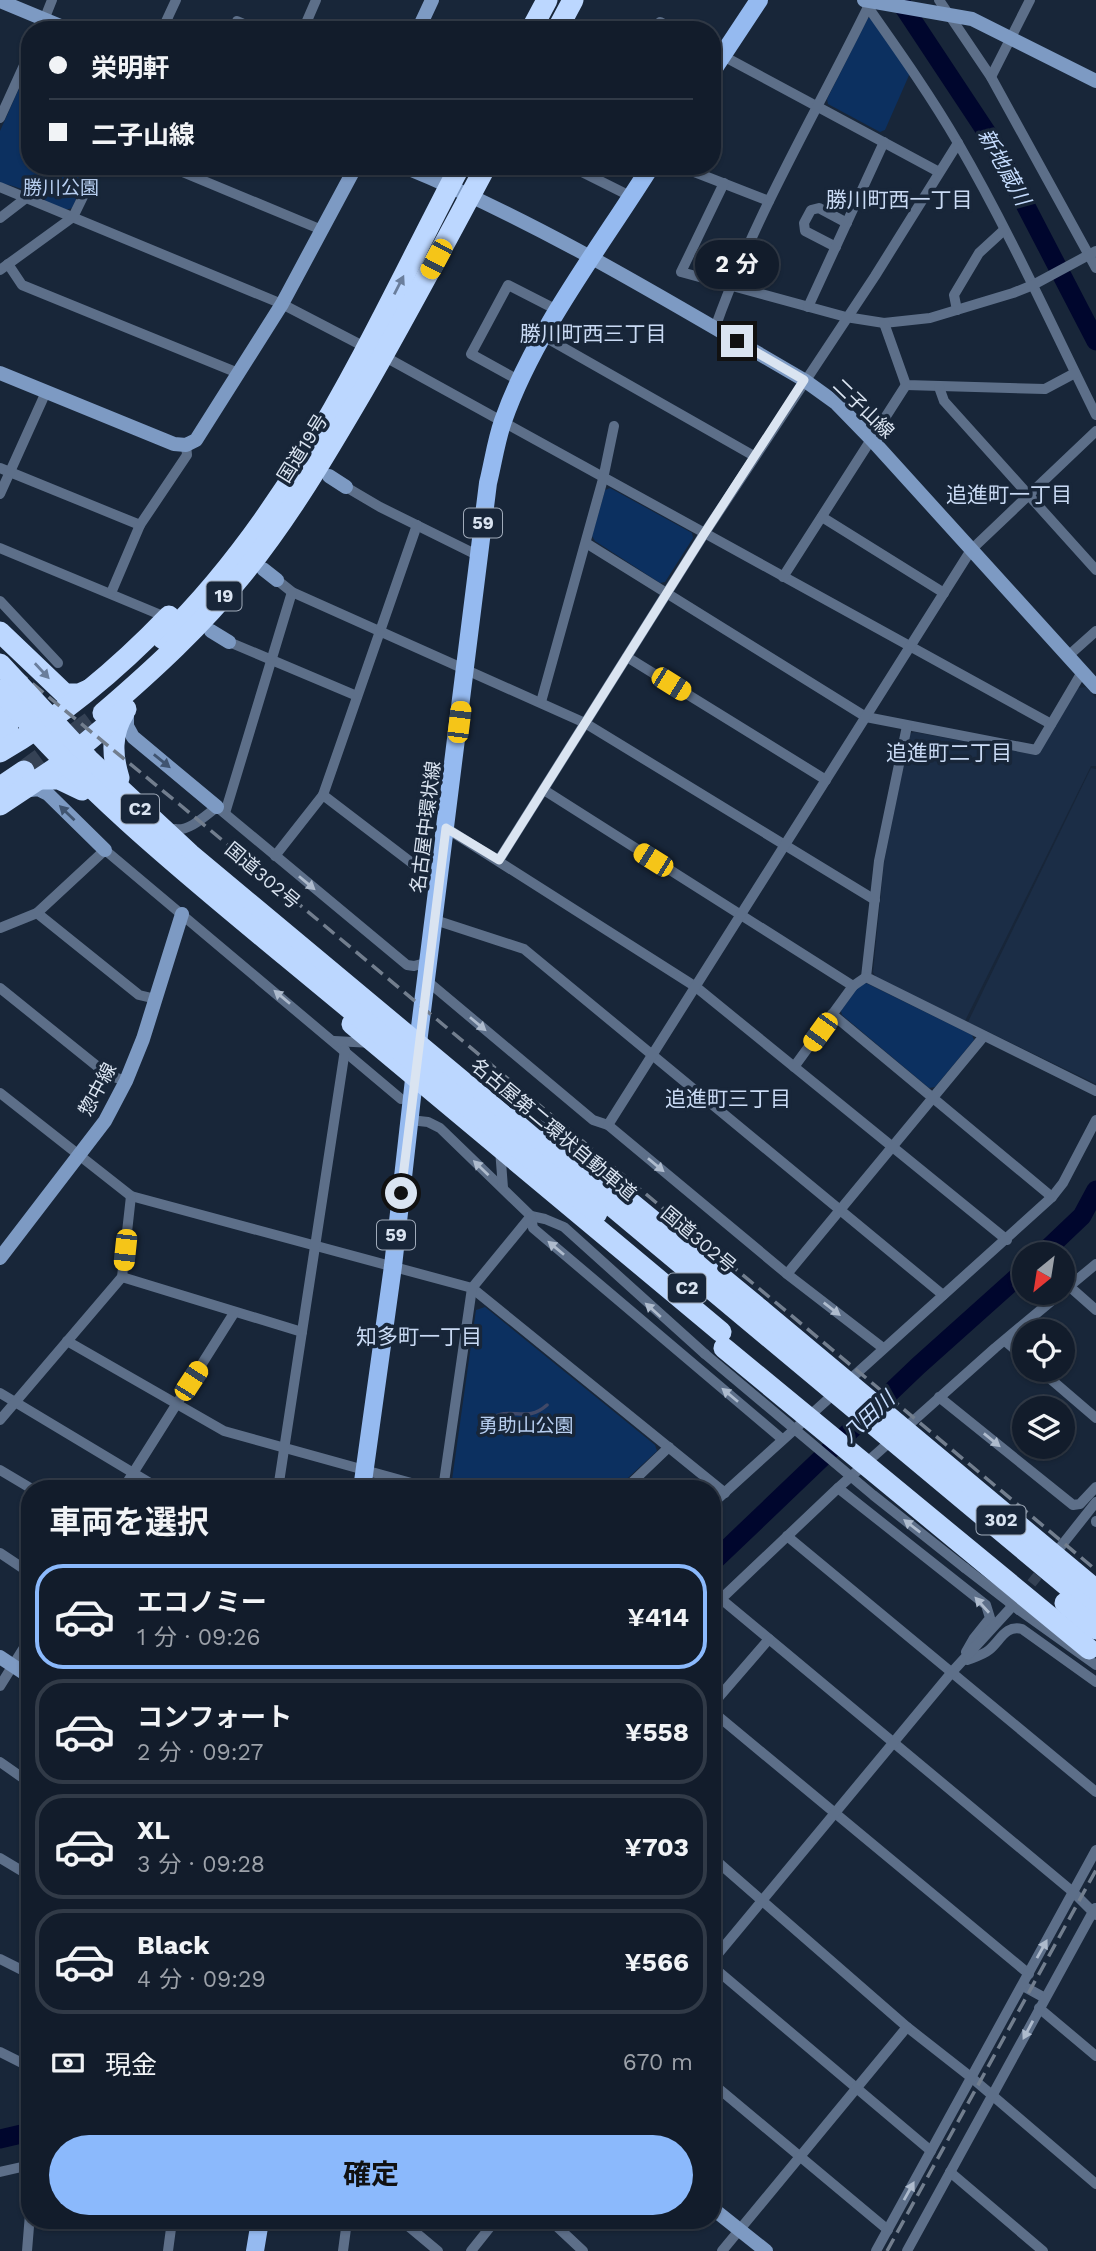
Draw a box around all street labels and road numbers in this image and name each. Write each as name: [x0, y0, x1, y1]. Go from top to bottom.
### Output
street label: 二子山線: [828, 374, 899, 443]
street label: 国道19号: [272, 410, 332, 487]
road number: 59: [464, 508, 502, 538]
road number: 19: [206, 582, 242, 610]
street label: 名古屋中環状線: [406, 760, 445, 894]
road number: C2: [121, 794, 159, 824]
street label: 国道302号: [220, 837, 305, 913]
street label: 名古屋第二環状自動車道: [466, 1053, 641, 1205]
street label: 惣中線: [74, 1059, 121, 1120]
street label: 国道302号: [656, 1201, 741, 1277]
road number: 59: [377, 1220, 415, 1250]
road number: C2: [668, 1274, 706, 1302]
road number: 302: [976, 1506, 1026, 1534]

